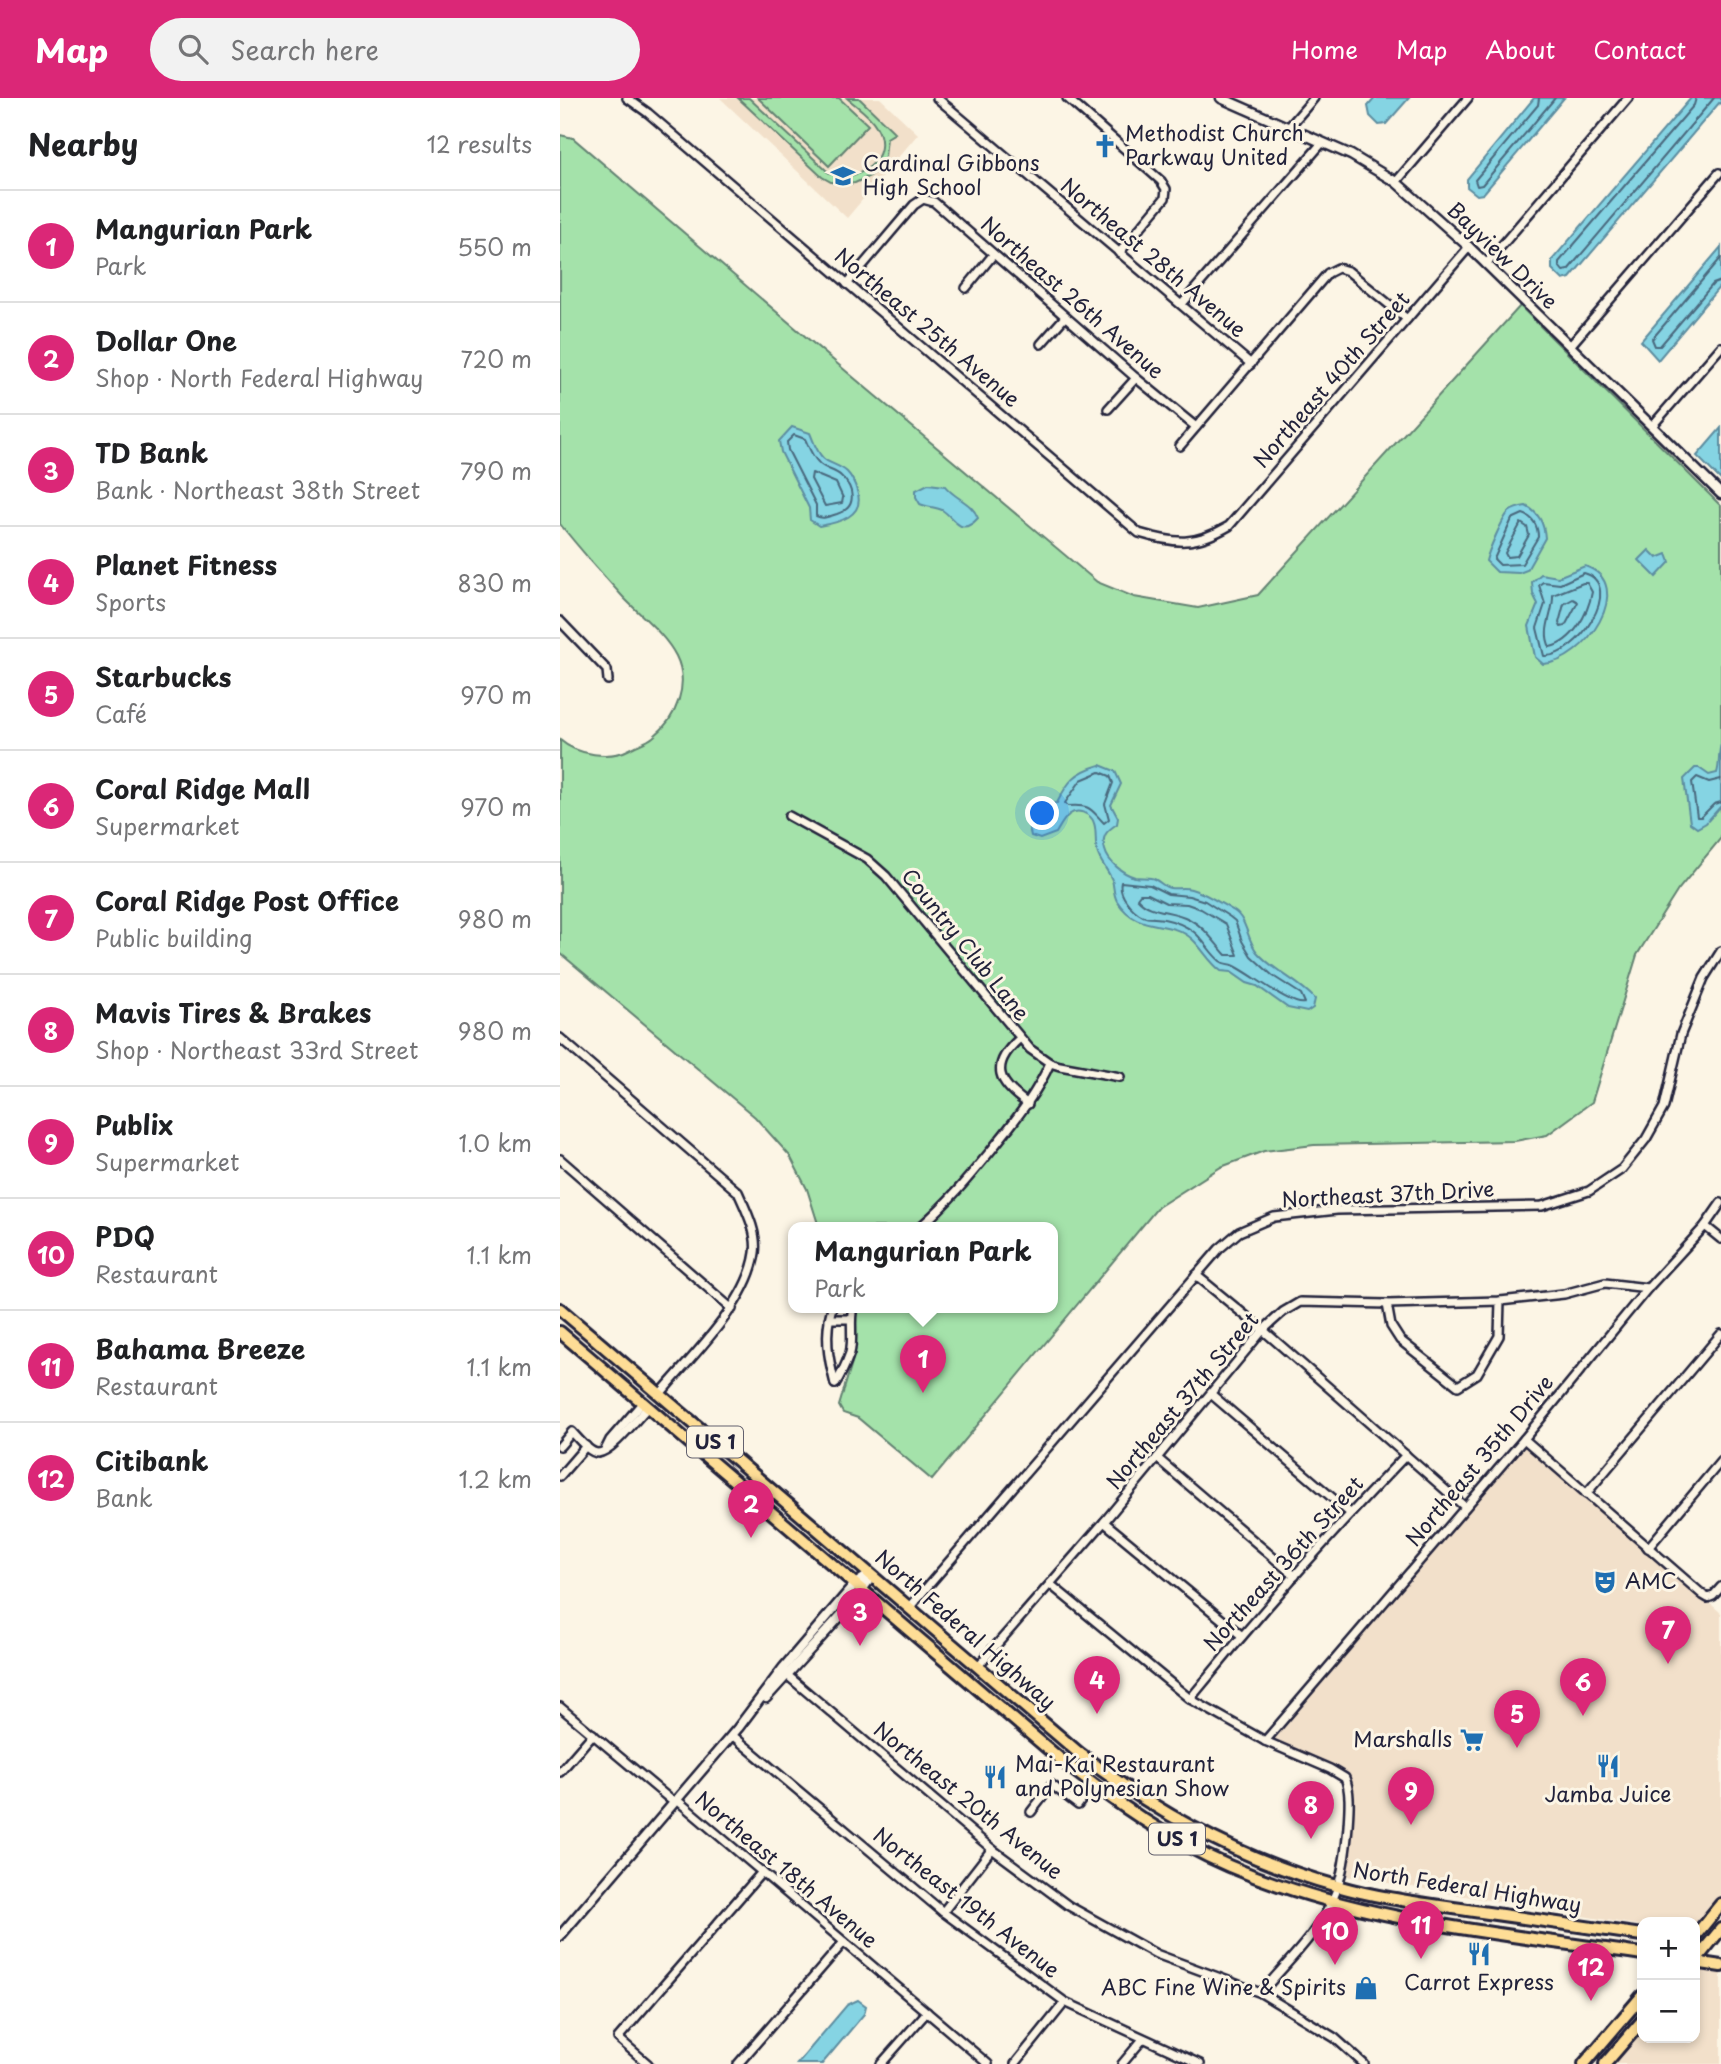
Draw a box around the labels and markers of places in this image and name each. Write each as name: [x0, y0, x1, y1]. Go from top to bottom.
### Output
place label: Methodist Church Parkway United: [1125, 116, 1304, 172]
church icon: Methodist Church Parkway United: [1091, 132, 1119, 160]
place label: Cardinal Gibbons High School: [863, 146, 1039, 202]
school or university icon: Cardinal Gibbons High School: [829, 162, 857, 190]
pin: 1: [900, 1335, 946, 1393]
pin: 2: [728, 1480, 774, 1538]
place label: AMC: [1625, 1564, 1677, 1596]
theatre icon: AMC: [1591, 1568, 1619, 1596]
pin: 3: [837, 1588, 883, 1646]
pin: 7: [1645, 1606, 1691, 1664]
pin: 4: [1074, 1656, 1120, 1714]
pin: 6: [1560, 1658, 1606, 1716]
pin: 5: [1494, 1690, 1540, 1748]
place label: Marshalls: [1353, 1722, 1452, 1754]
supermarket icon: Marshalls: [1458, 1726, 1486, 1754]
place label: Mai-Kai Restaurant and Polynesian Show: [1015, 1747, 1230, 1803]
restaurant icon: Jamba Juice: [1594, 1752, 1622, 1780]
restaurant icon: Mai-Kai Restaurant and Polynesian Show: [981, 1763, 1009, 1791]
pin: 9: [1388, 1767, 1434, 1825]
place label: Jamba Juice: [1544, 1777, 1672, 1809]
pin: 8: [1288, 1781, 1334, 1839]
pin: 11: [1398, 1901, 1444, 1959]
pin: 10: [1312, 1907, 1358, 1965]
restaurant icon: Carrot Express: [1465, 1940, 1493, 1968]
pin: 12: [1568, 1943, 1614, 2001]
place label: Carrot Express: [1404, 1965, 1554, 1997]
place label: ABC Fine Wine & Spirits: [1101, 1970, 1346, 2002]
shop icon: ABC Fine Wine & Spirits: [1352, 1974, 1380, 2002]

